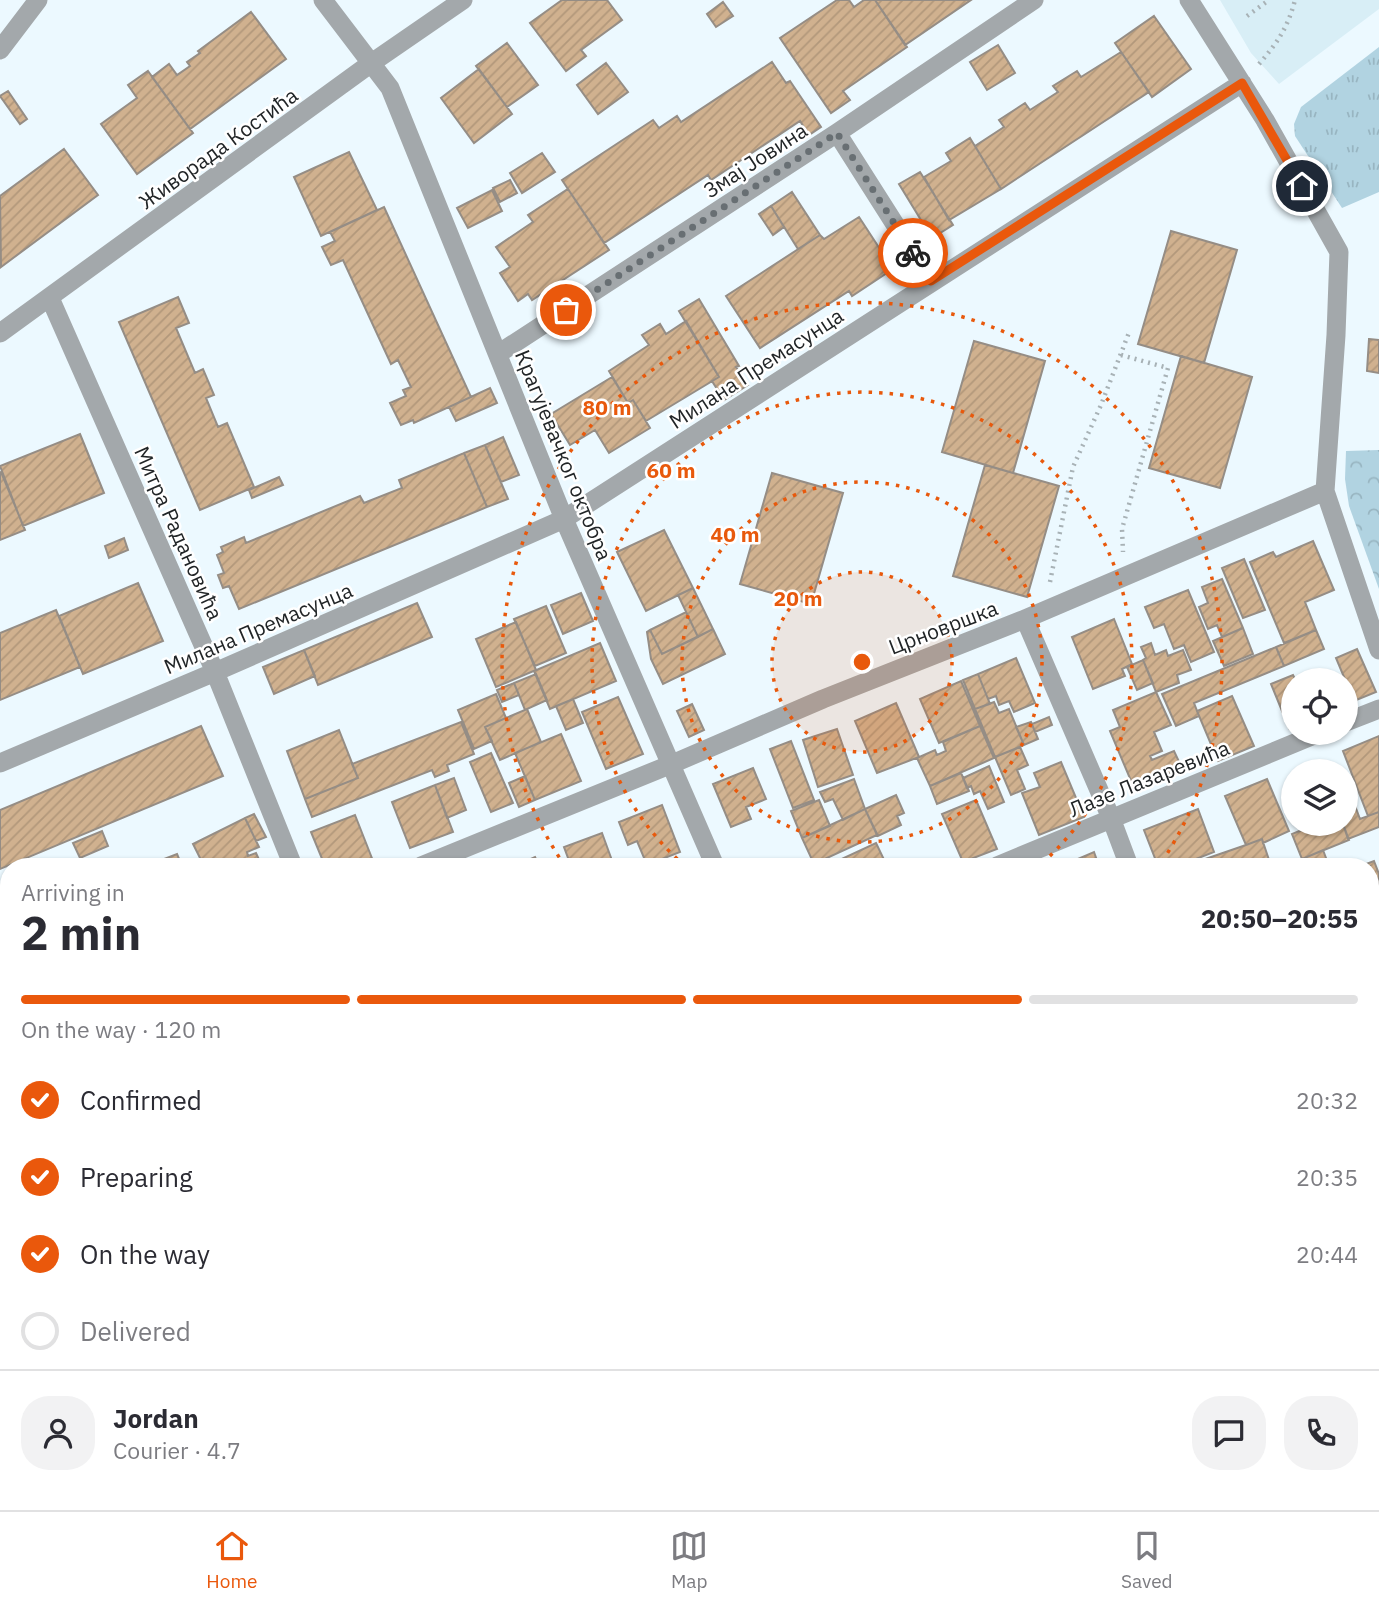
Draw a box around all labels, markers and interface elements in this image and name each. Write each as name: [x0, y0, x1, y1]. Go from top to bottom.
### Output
street label: Живорада Костића: [133, 81, 303, 215]
street label: Змај Јовина: [698, 116, 812, 204]
pin: [1272, 156, 1332, 216]
icon: home: [1283, 167, 1321, 205]
courier: [878, 218, 948, 288]
icon: bike: [894, 234, 932, 272]
pin: [536, 280, 596, 340]
icon: bag: [547, 291, 585, 329]
street label: Милана Премасунца: [664, 301, 848, 435]
street label: Крагујевачког октобра: [509, 345, 619, 565]
text: 80 m: [583, 393, 631, 421]
street label: Митра Радановића: [128, 442, 230, 624]
text: 60 m: [647, 456, 695, 484]
text: 40 m: [711, 520, 759, 548]
street label: Милана Премасунца: [159, 576, 357, 680]
text: 20 m: [774, 584, 822, 612]
street label: Црновршка: [884, 593, 1002, 661]
centre of rings: [850, 650, 874, 674]
map controls: [1281, 668, 1358, 836]
button: locate: [1281, 668, 1358, 745]
street label: Лазе Лазаревића: [1065, 733, 1233, 823]
button: layers: [1281, 759, 1358, 836]
text: Arriving in: [21, 877, 125, 907]
text: 20:50–20:55: [1201, 901, 1358, 935]
text: 2 min: [21, 903, 141, 963]
text: On the way · 120 m: [21, 1014, 221, 1044]
icon: check: [21, 1081, 59, 1119]
text: Confirmed: [80, 1083, 202, 1117]
text: 20:32: [1296, 1085, 1358, 1115]
icon: check: [21, 1158, 59, 1196]
text: Preparing: [80, 1160, 193, 1194]
text: 20:35: [1296, 1162, 1358, 1192]
icon: check: [21, 1235, 59, 1273]
text: On the way: [80, 1237, 210, 1271]
text: 20:44: [1296, 1239, 1358, 1269]
text: Delivered: [80, 1314, 191, 1348]
button: person: [21, 1396, 95, 1470]
button: chat: [1192, 1396, 1266, 1470]
button: phone: [1284, 1396, 1358, 1470]
text: Jordan: [113, 1401, 199, 1435]
text: Courier · 4.7: [113, 1435, 241, 1465]
tab: Home: [206, 1527, 257, 1593]
tab: Map: [670, 1527, 708, 1593]
tab: Saved: [1121, 1527, 1173, 1593]

